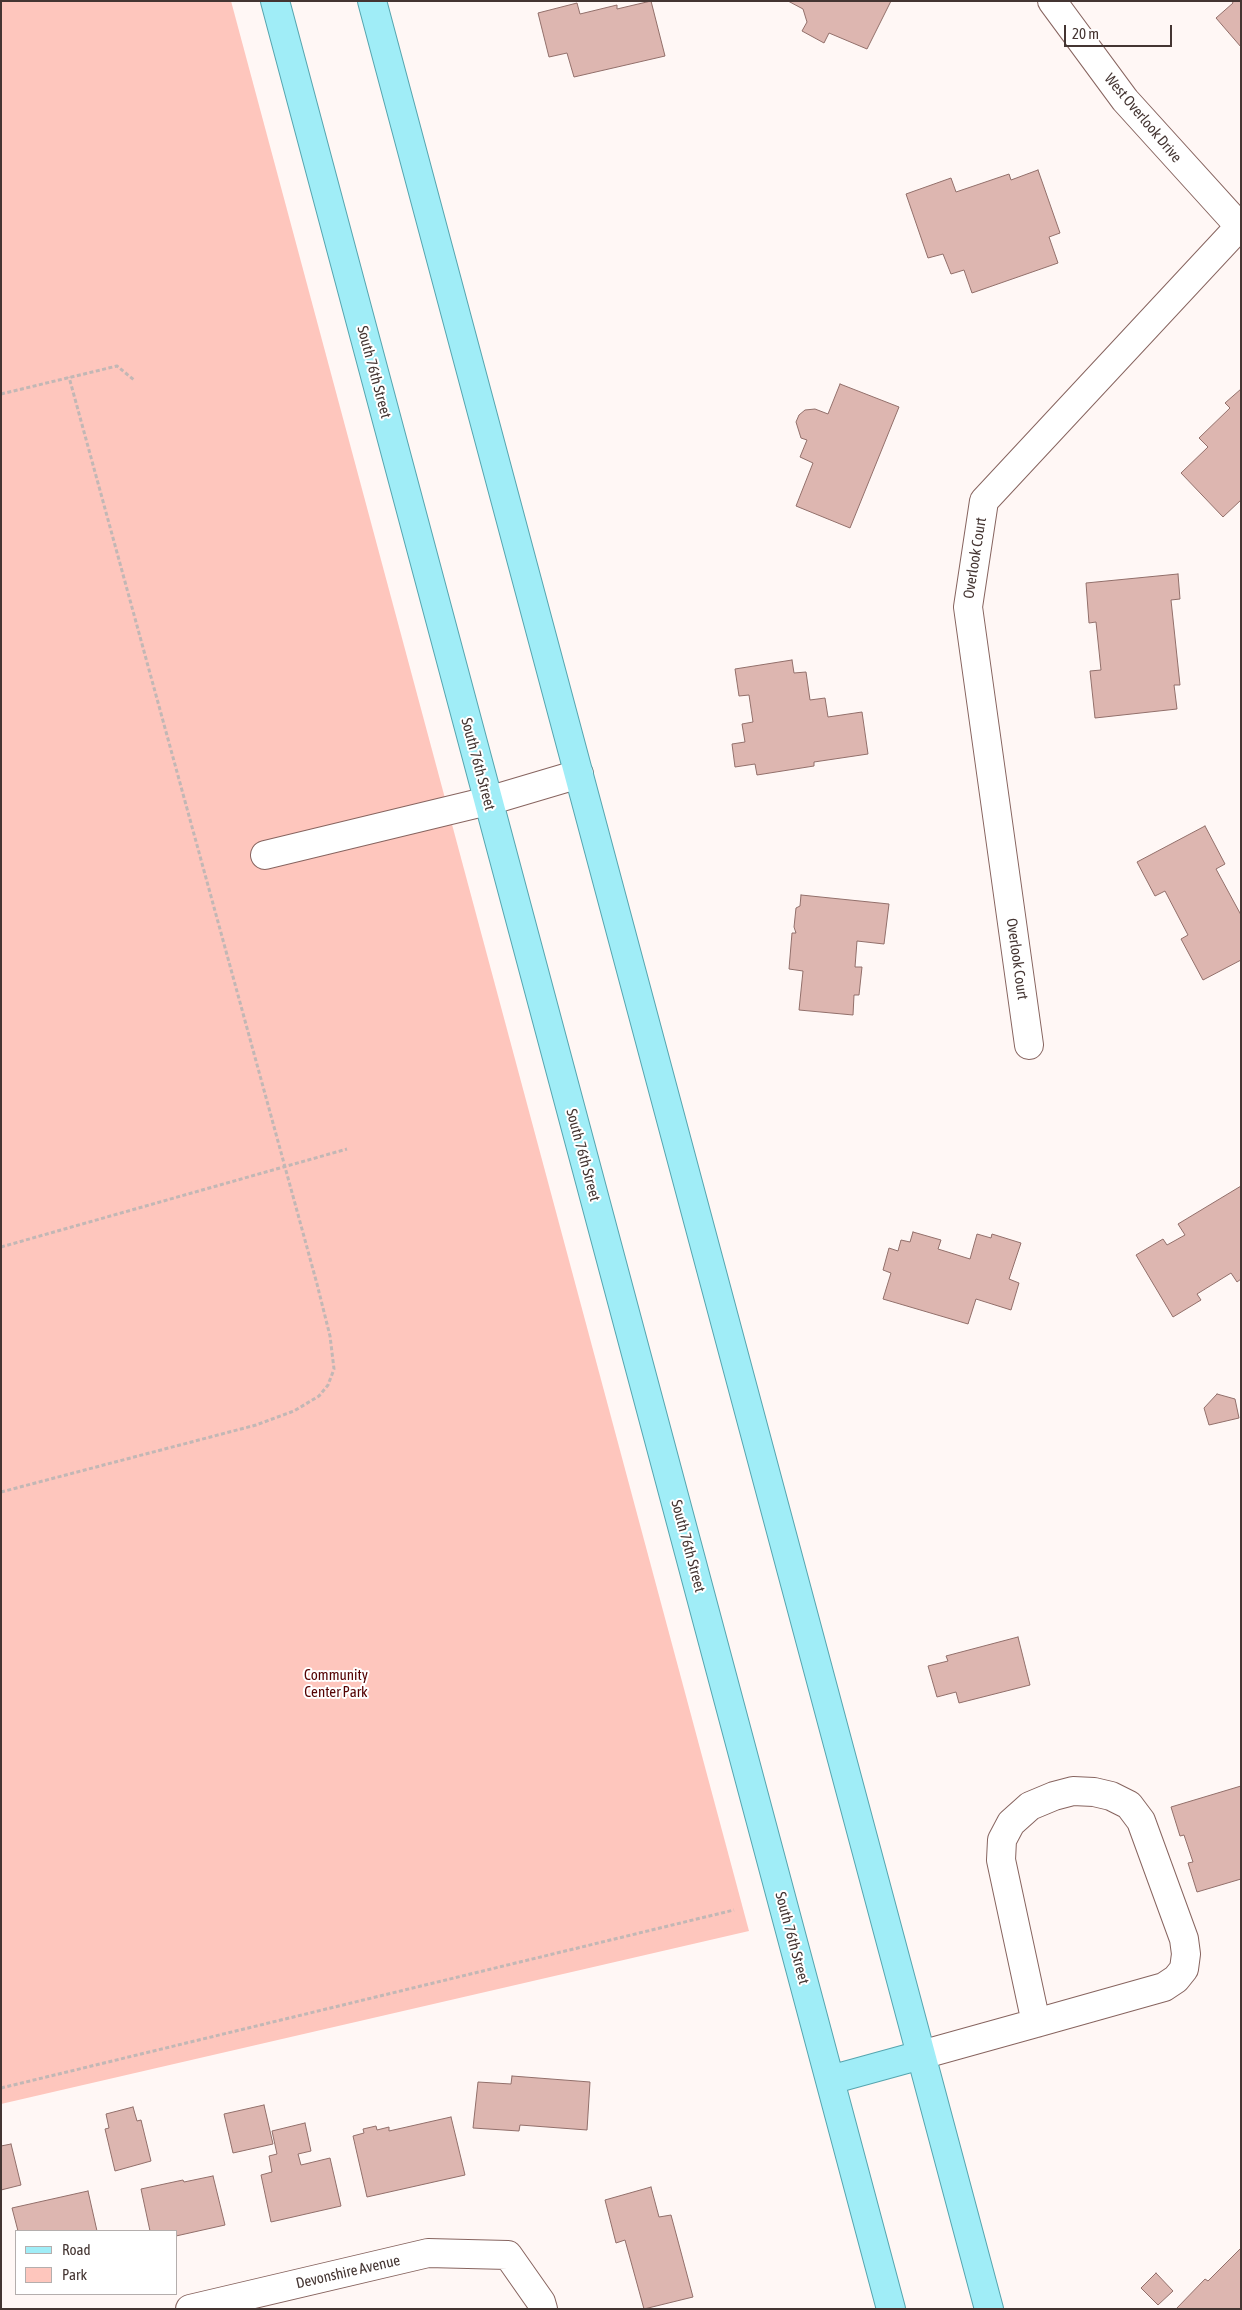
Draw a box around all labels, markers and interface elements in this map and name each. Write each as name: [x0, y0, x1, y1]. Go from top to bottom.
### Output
scale bar: [1067, 15, 1174, 47]
text: 20 m: [1072, 25, 1099, 42]
street label: West Overlook Drive: [1101, 70, 1185, 166]
street label: South 76th Street: [353, 324, 395, 420]
street label: Overlook Court: [960, 516, 990, 600]
street label: South 76th Street: [457, 716, 499, 812]
street label: Overlook Court: [1002, 917, 1032, 1001]
street label: South 76th Street: [562, 1107, 604, 1203]
street label: South 76th Street: [667, 1498, 709, 1594]
park label: Community Center Park: [304, 1666, 368, 1701]
street label: South 76th Street: [771, 1890, 813, 1986]
legend: [15, 2230, 178, 2295]
text: Road: [62, 2241, 91, 2258]
street label: Devonshire Avenue: [294, 2251, 402, 2293]
text: Park: [62, 2266, 87, 2283]

